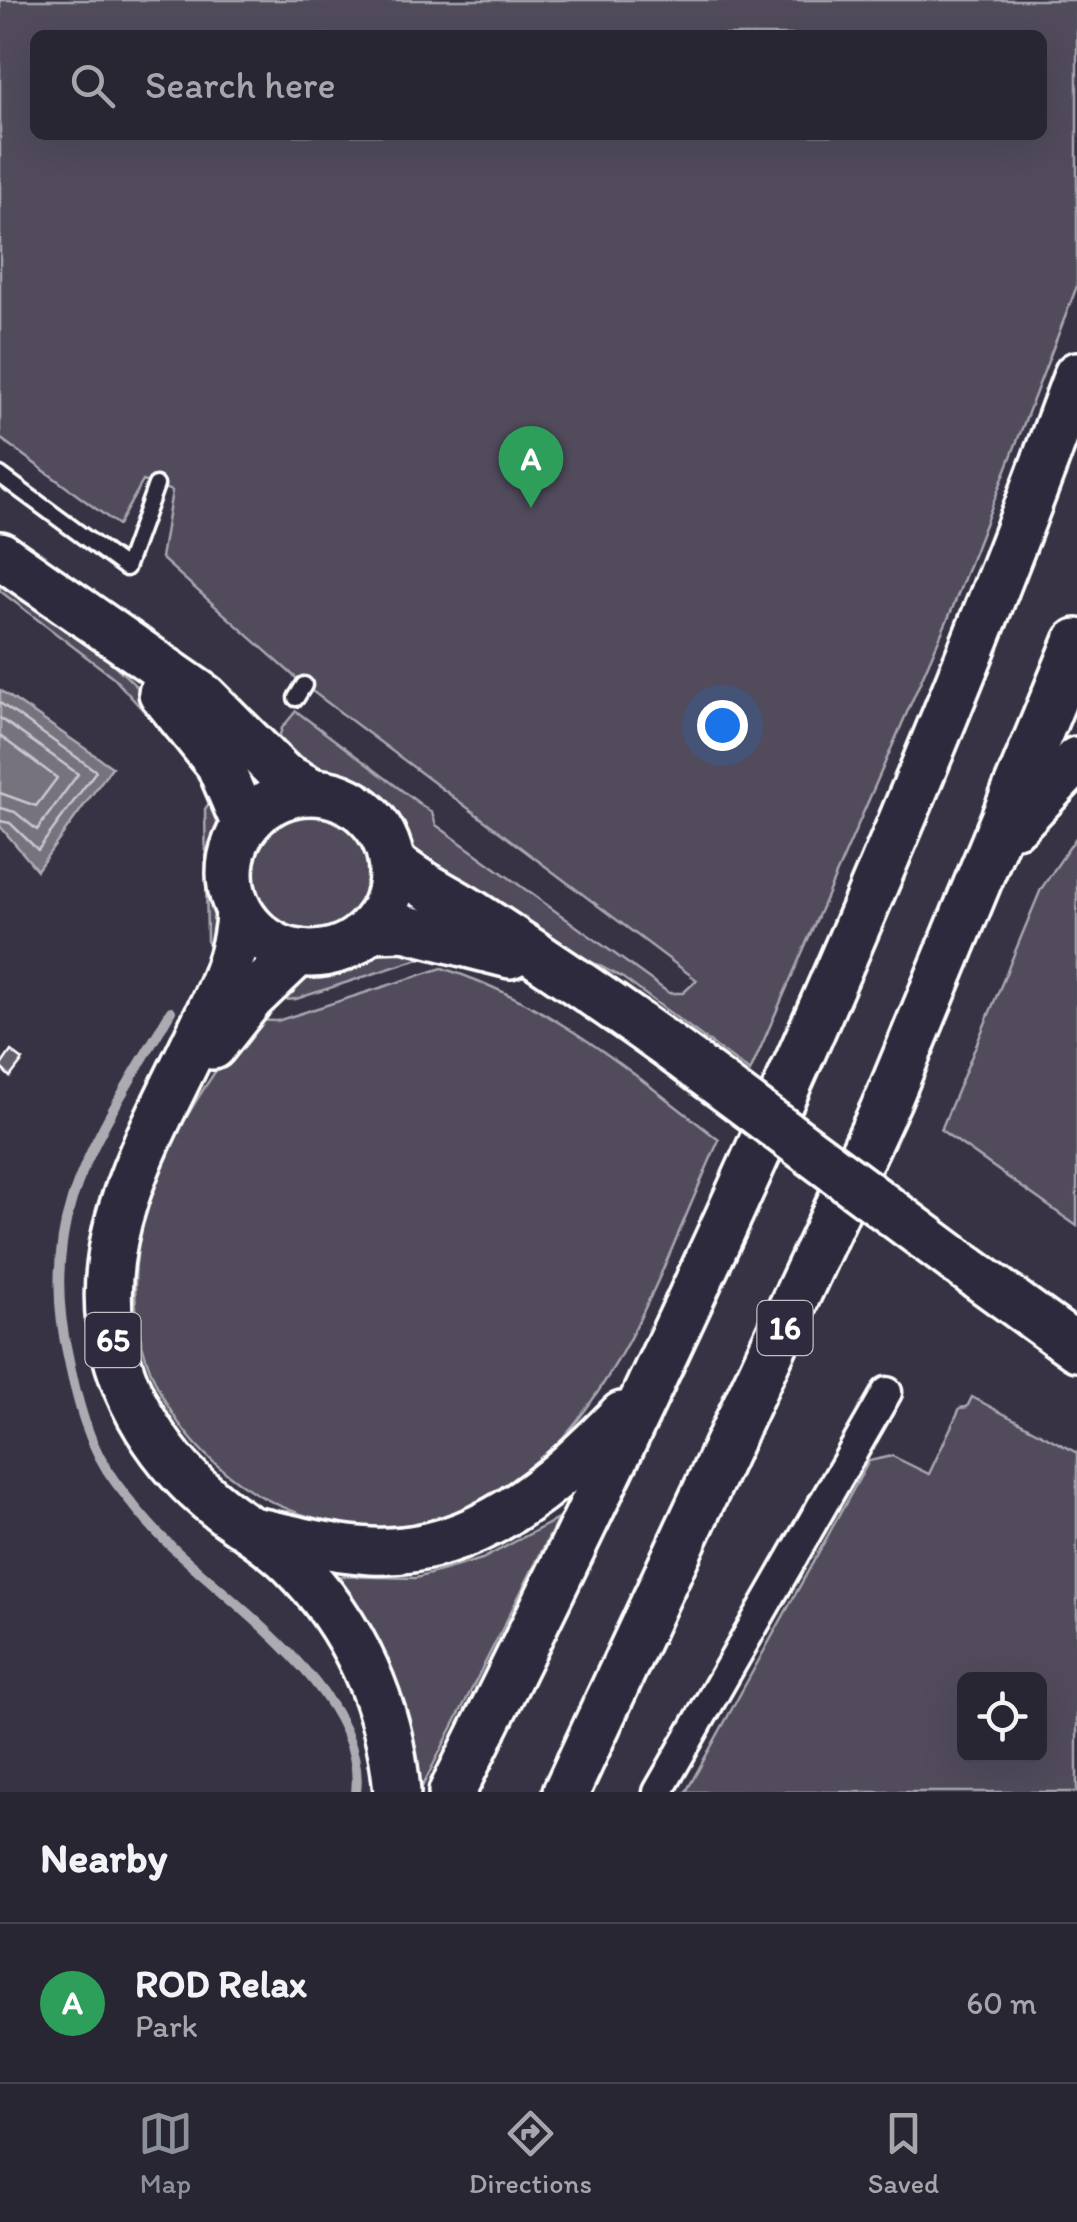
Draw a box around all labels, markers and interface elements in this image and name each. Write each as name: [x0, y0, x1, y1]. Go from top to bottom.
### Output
search box: [30, 30, 1047, 140]
icon: search: [65, 58, 120, 113]
text: Search here: [145, 62, 336, 108]
pin: A: [498, 426, 564, 508]
your location: [697, 700, 748, 751]
road number: 16: [758, 1301, 812, 1355]
road number: 65: [86, 1313, 140, 1367]
map controls: [957, 1672, 1047, 1762]
button: locate: [957, 1672, 1047, 1762]
text: Nearby: [40, 1832, 167, 1883]
text: ROD Relax: [135, 1961, 307, 2007]
text: A: [62, 1984, 83, 2022]
text: 60 m: [966, 1984, 1037, 2022]
text: Park: [135, 2007, 198, 2045]
tab: Map: [138, 2106, 193, 2200]
tab: Directions: [469, 2106, 592, 2200]
tab: Saved: [868, 2106, 939, 2200]

